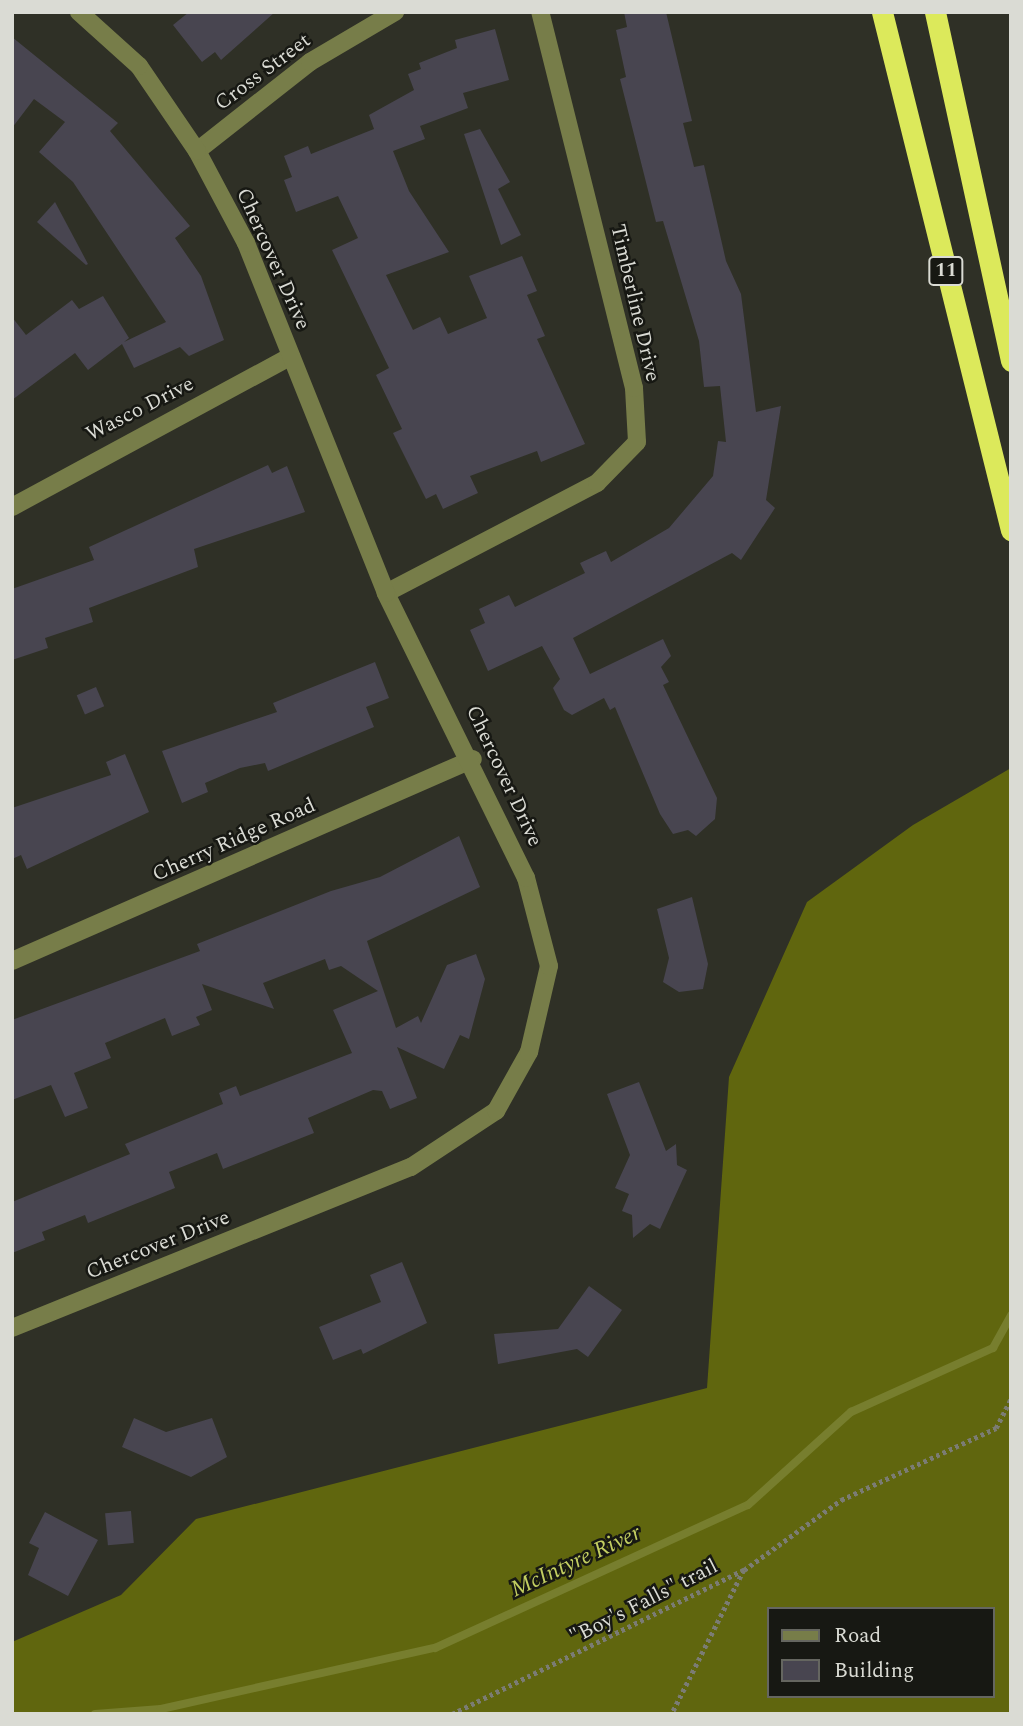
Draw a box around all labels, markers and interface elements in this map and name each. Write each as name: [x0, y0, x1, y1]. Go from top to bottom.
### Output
street label: Cross Street: [210, 28, 316, 116]
street label: Chercover Drive: [230, 184, 316, 334]
street label: Timberline Drive: [605, 222, 665, 384]
road number: 11: [927, 256, 965, 286]
street label: Wasco Drive: [82, 371, 198, 447]
street label: Chercover Drive: [460, 702, 548, 850]
street label: Cherry Ridge Road: [149, 793, 319, 887]
street label: Chercover Drive: [83, 1205, 233, 1285]
water label: McIntyre River: [506, 1520, 646, 1604]
street label: "Boy's Falls" trail: [566, 1554, 722, 1650]
legend: [768, 1607, 995, 1698]
text: Road: [834, 1620, 881, 1652]
text: Building: [834, 1655, 914, 1687]

